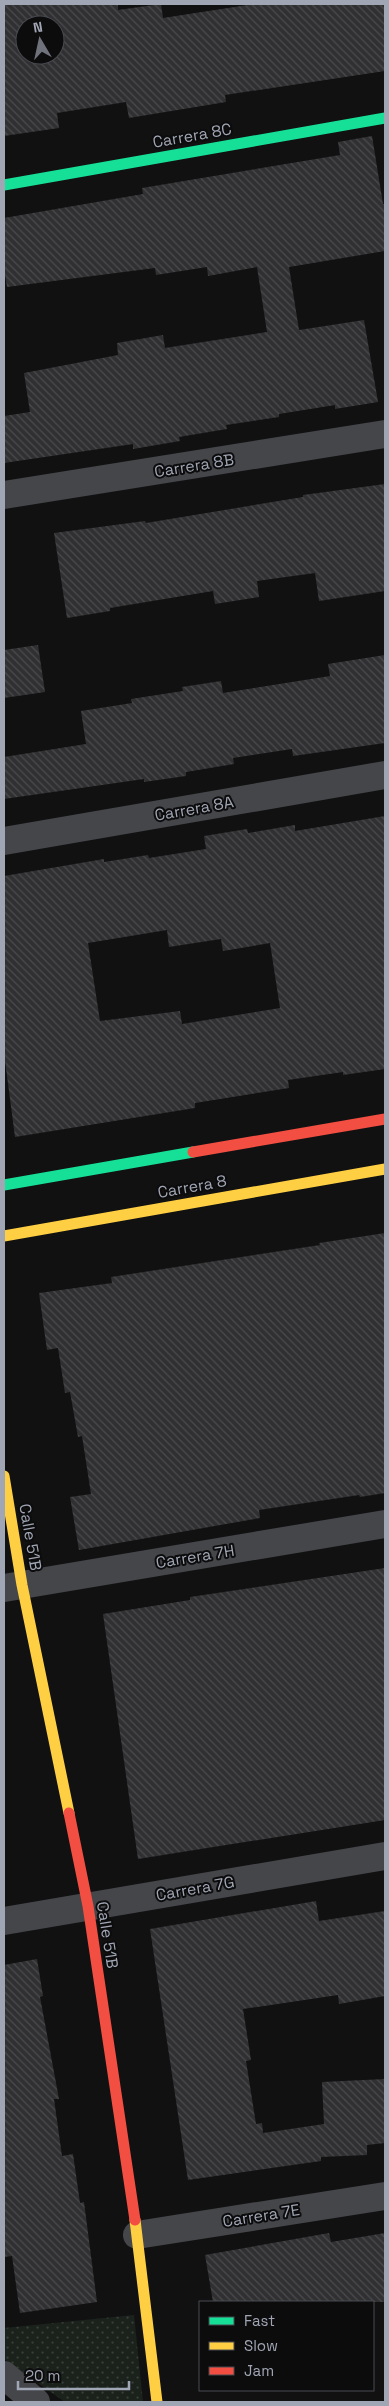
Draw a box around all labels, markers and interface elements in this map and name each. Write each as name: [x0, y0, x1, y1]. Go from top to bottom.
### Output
north arrow: [15, 15, 65, 65]
text: N: [32, 18, 44, 37]
street label: Carrera 8C: [151, 118, 233, 153]
street label: Carrera 8B: [153, 449, 235, 482]
street label: Carrera 8A: [153, 791, 235, 826]
street label: Carrera 8: [156, 1170, 228, 1203]
street label: Calle 51B: [14, 1502, 47, 1572]
street label: Carrera 7H: [154, 1540, 236, 1573]
street label: Carrera 7G: [154, 1871, 236, 1906]
street label: Calle 51B: [92, 1900, 123, 1970]
street label: Carrera 7E: [221, 2199, 301, 2232]
legend: [199, 2301, 374, 2391]
text: Fast: [244, 2311, 275, 2330]
text: Slow: [244, 2336, 278, 2355]
scale bar: [18, 2358, 129, 2390]
text: Jam: [244, 2361, 274, 2380]
text: 20 m: [25, 2366, 60, 2385]

